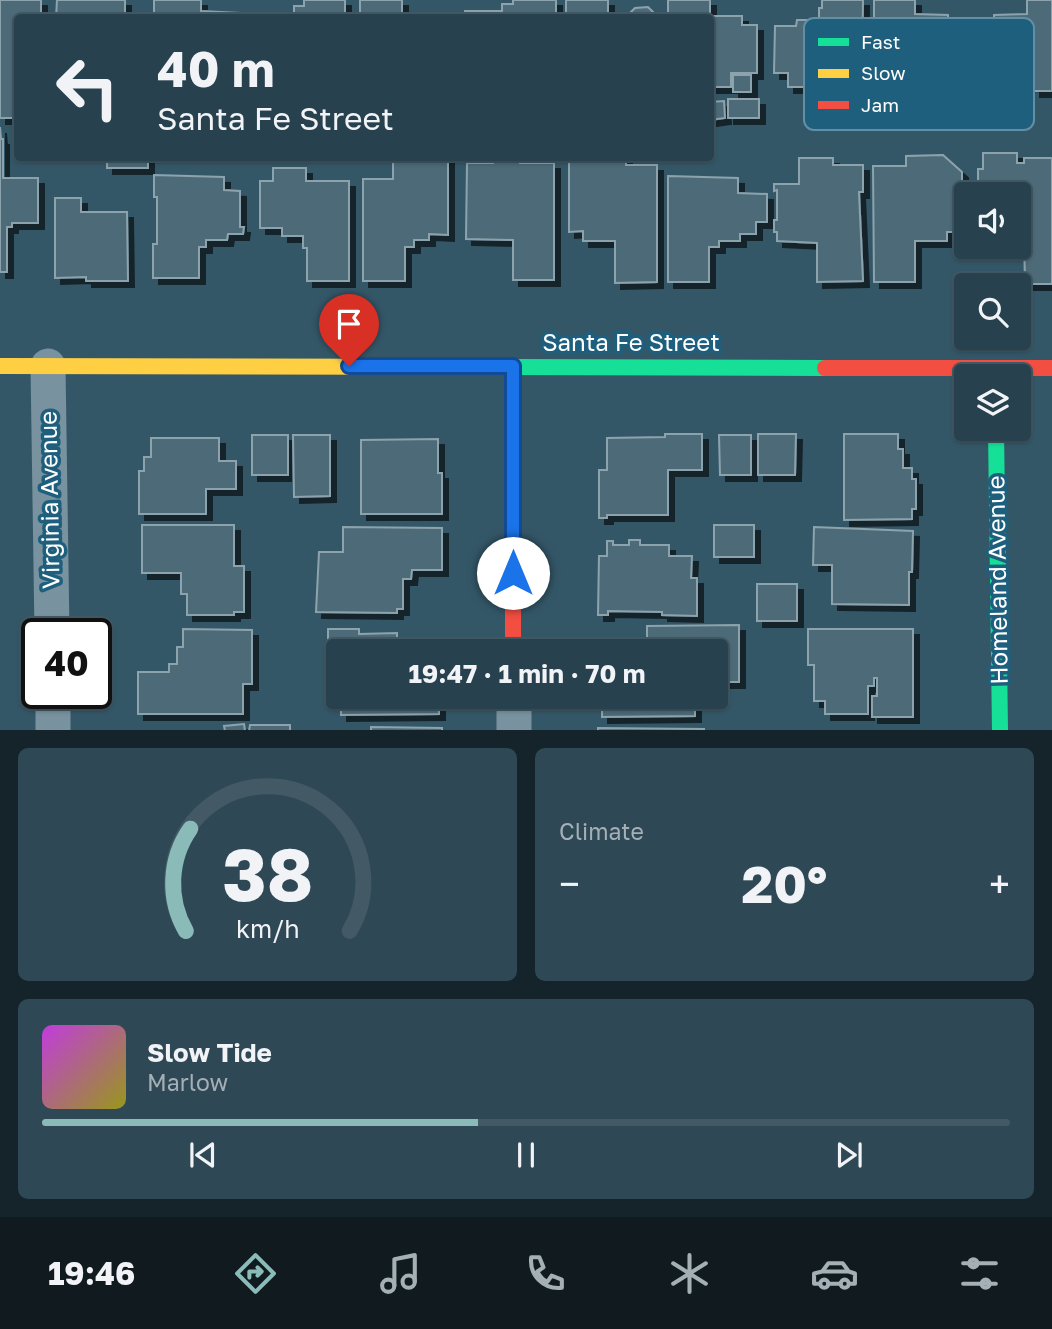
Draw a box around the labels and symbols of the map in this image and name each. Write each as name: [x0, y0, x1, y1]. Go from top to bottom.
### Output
legend: [804, 18, 1034, 130]
text: Fast: [861, 30, 900, 53]
text: Slow: [861, 61, 906, 84]
text: Jam: [861, 93, 899, 116]
pin: [319, 294, 379, 366]
street label: Santa Fe Street: [542, 327, 720, 356]
street label: Virginia Avenue: [32, 411, 65, 589]
street label: Homeland Avenue: [980, 475, 1013, 685]
position arrow: [476, 536, 550, 610]
speed limit sign: 40: [21, 618, 112, 709]

